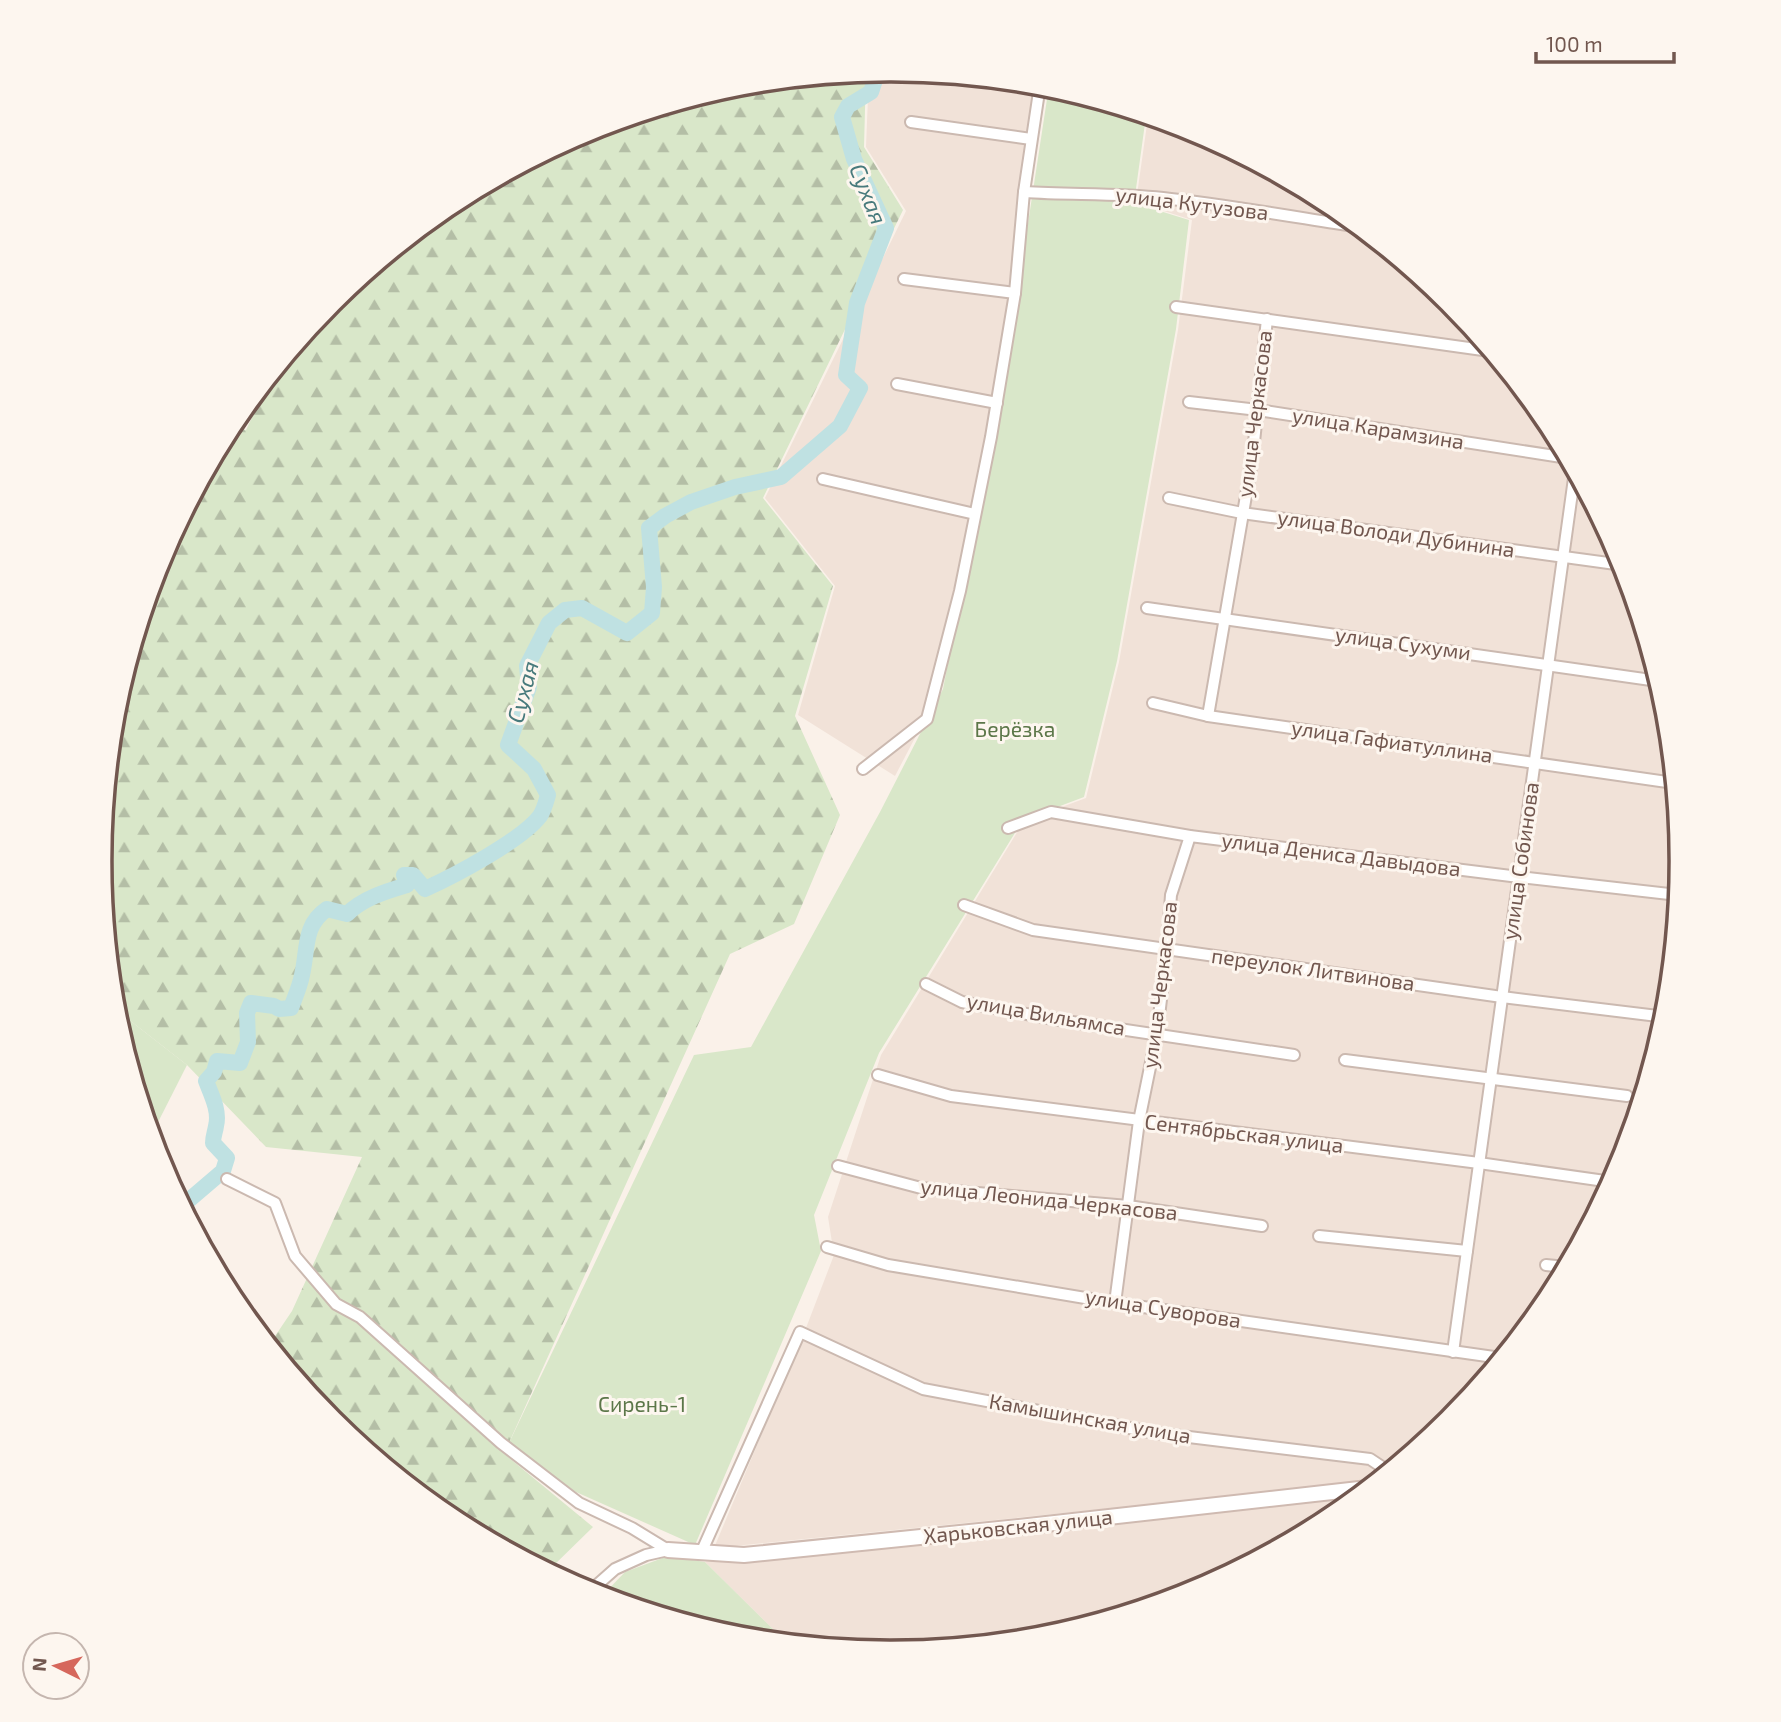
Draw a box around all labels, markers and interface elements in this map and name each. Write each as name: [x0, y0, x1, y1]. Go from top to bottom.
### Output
scale bar: [1536, 21, 1674, 65]
text: 100 m: [1546, 31, 1603, 56]
water label: Сухая: [844, 159, 894, 228]
street label: улица Кутузова: [1114, 181, 1270, 225]
street label: улица Черкасова: [1231, 329, 1277, 499]
street label: улица Карамзина: [1290, 402, 1466, 454]
street label: улица Володи Дубинина: [1276, 503, 1516, 563]
street label: улица Сухуми: [1334, 621, 1473, 665]
water label: Сухая: [500, 658, 544, 726]
street label: улица Гафиатуллина: [1290, 714, 1494, 768]
park label: Берёзка: [975, 716, 1055, 741]
street label: улица Собинова: [1496, 780, 1544, 941]
street label: улица Дениса Давыдова: [1220, 826, 1462, 882]
street label: улица Черкасова: [1136, 900, 1182, 1070]
street label: переулок Литвинова: [1210, 942, 1416, 996]
street label: улица Вильямса: [965, 987, 1127, 1041]
street label: Сентябрьская улица: [1143, 1108, 1345, 1158]
street label: улица Леонида Черкасова: [919, 1173, 1179, 1225]
street label: улица Суворова: [1083, 1283, 1243, 1333]
street label: Камышинская улица: [987, 1387, 1193, 1449]
park label: Сирень-1: [598, 1391, 686, 1416]
street label: Харьковская улица: [922, 1503, 1114, 1549]
north arrow: [21, 1631, 91, 1701]
text: N: [27, 1657, 51, 1672]

